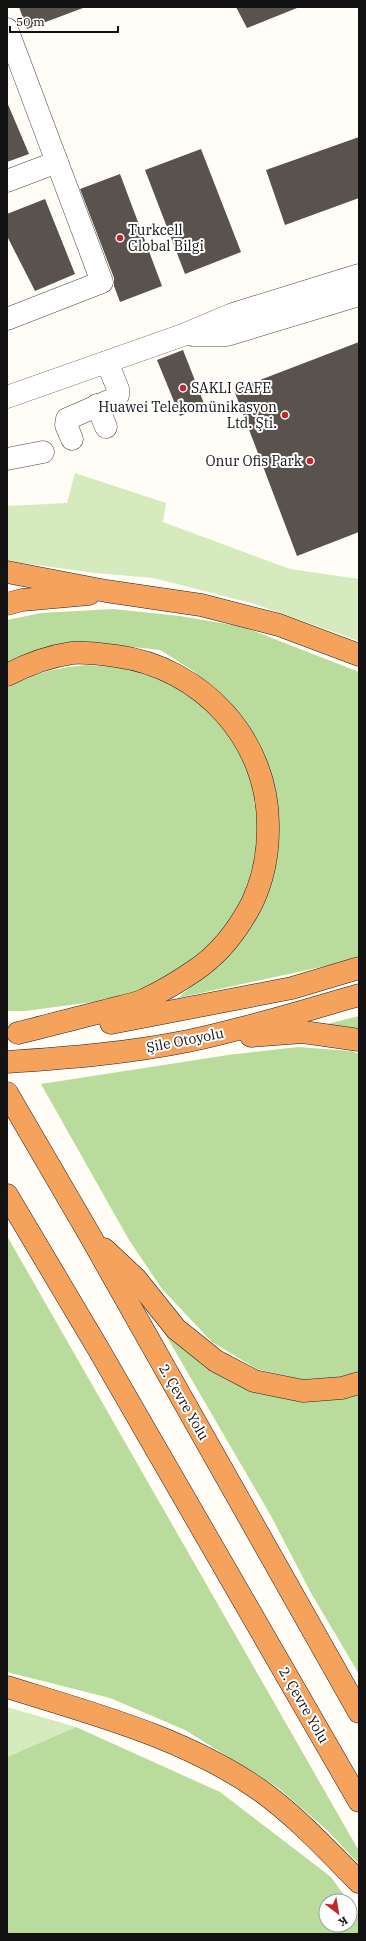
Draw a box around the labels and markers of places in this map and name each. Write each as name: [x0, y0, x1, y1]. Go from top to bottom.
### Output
place label: Turkcell Global Bilgi: [128, 221, 204, 255]
marker: Turkcell Global Bilgi: [115, 233, 125, 243]
place label: SAKLI CAFE: [191, 379, 271, 397]
marker: SAKLI CAFE: [178, 383, 188, 393]
place label: Huawei Telekomünikasyon Ltd. Şti.: [98, 398, 277, 432]
marker: Huawei Telekomünikasyon Ltd. Şti.: [280, 410, 290, 420]
place label: Onur Ofis Park: [205, 452, 303, 470]
marker: Onur Ofis Park: [305, 456, 315, 466]

